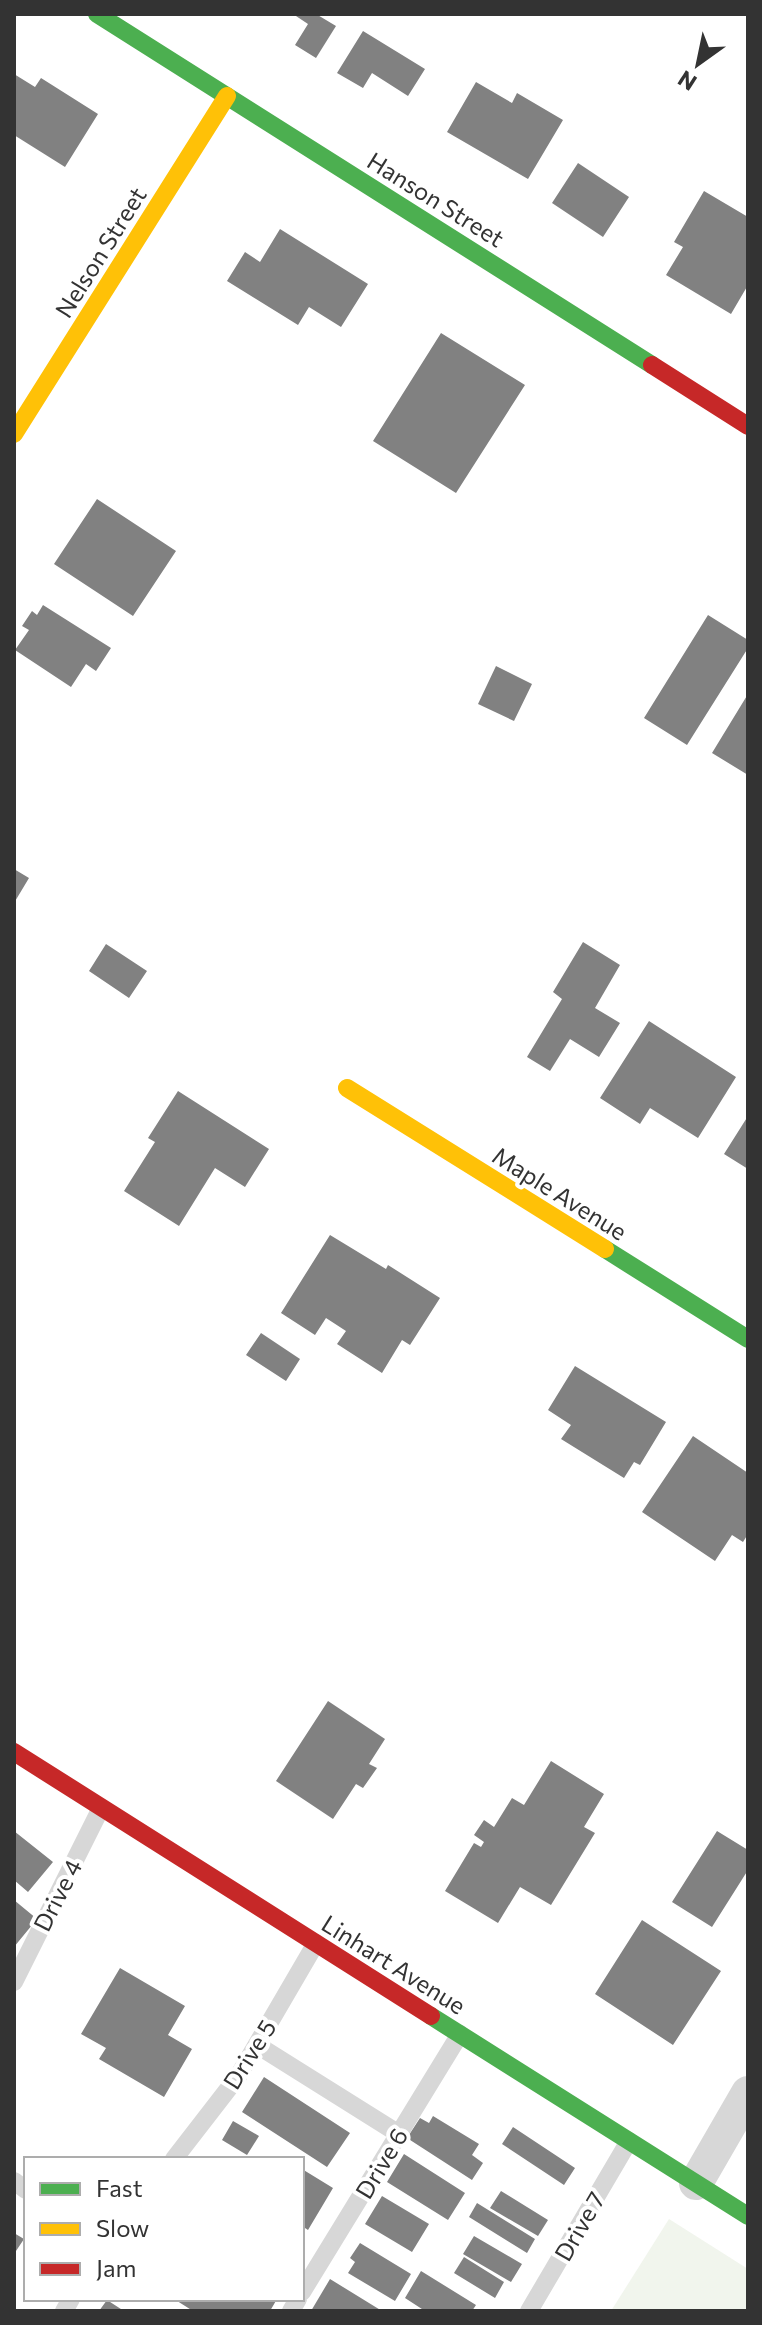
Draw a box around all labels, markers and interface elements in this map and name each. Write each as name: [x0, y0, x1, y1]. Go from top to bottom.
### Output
north arrow: [658, 24, 738, 104]
text: N: [673, 65, 701, 97]
street label: Hanson Street: [362, 145, 510, 253]
street label: Nelson Street: [48, 181, 152, 323]
street label: Maple Avenue: [488, 1140, 632, 1246]
street label: Drive 4: [27, 1854, 87, 1936]
street label: Linhart Avenue: [317, 1908, 471, 2020]
street label: Drive 5: [216, 2014, 282, 2094]
street label: Drive 6: [349, 2122, 413, 2204]
legend: [24, 2157, 304, 2301]
text: Fast: [96, 2173, 143, 2202]
street label: Drive 7: [548, 2186, 610, 2266]
text: Slow: [96, 2213, 149, 2242]
text: Jam: [96, 2253, 136, 2282]

